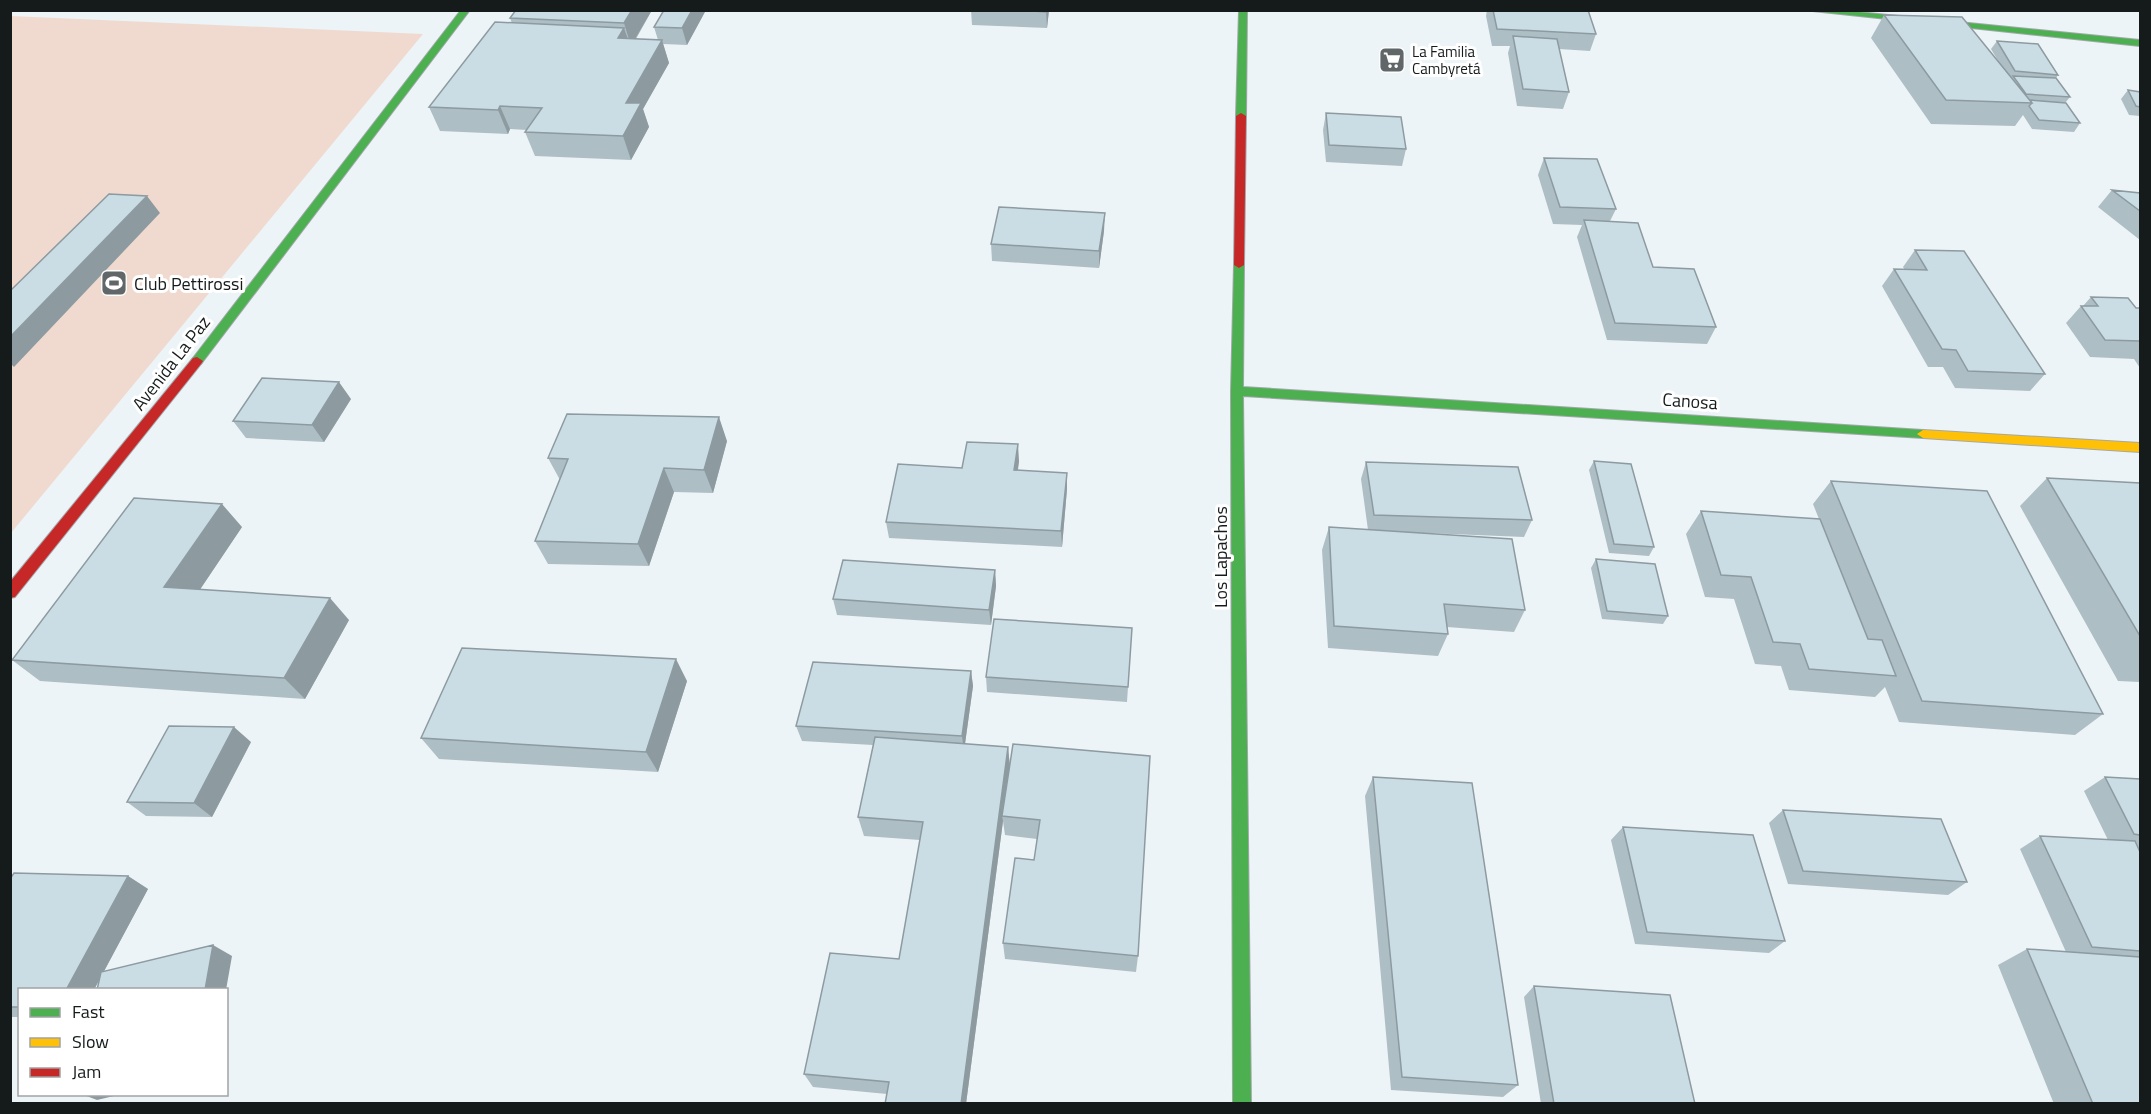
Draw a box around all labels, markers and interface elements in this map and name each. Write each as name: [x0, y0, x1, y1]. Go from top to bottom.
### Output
place label: La Familia Cambyretá: [1412, 40, 1481, 80]
supermarket icon: La Familia Cambyretá: [1377, 45, 1407, 75]
sports icon: Club Pettirossi: [99, 268, 129, 298]
place label: Club Pettirossi: [134, 270, 243, 297]
street label: Avenida La Paz: [125, 310, 217, 416]
street label: Canosa: [1661, 386, 1719, 416]
street label: Los Lapachos: [1207, 506, 1234, 608]
legend: [18, 988, 228, 1096]
text: Fast: [72, 998, 105, 1025]
text: Slow: [72, 1028, 109, 1055]
text: Jam: [72, 1058, 101, 1085]

